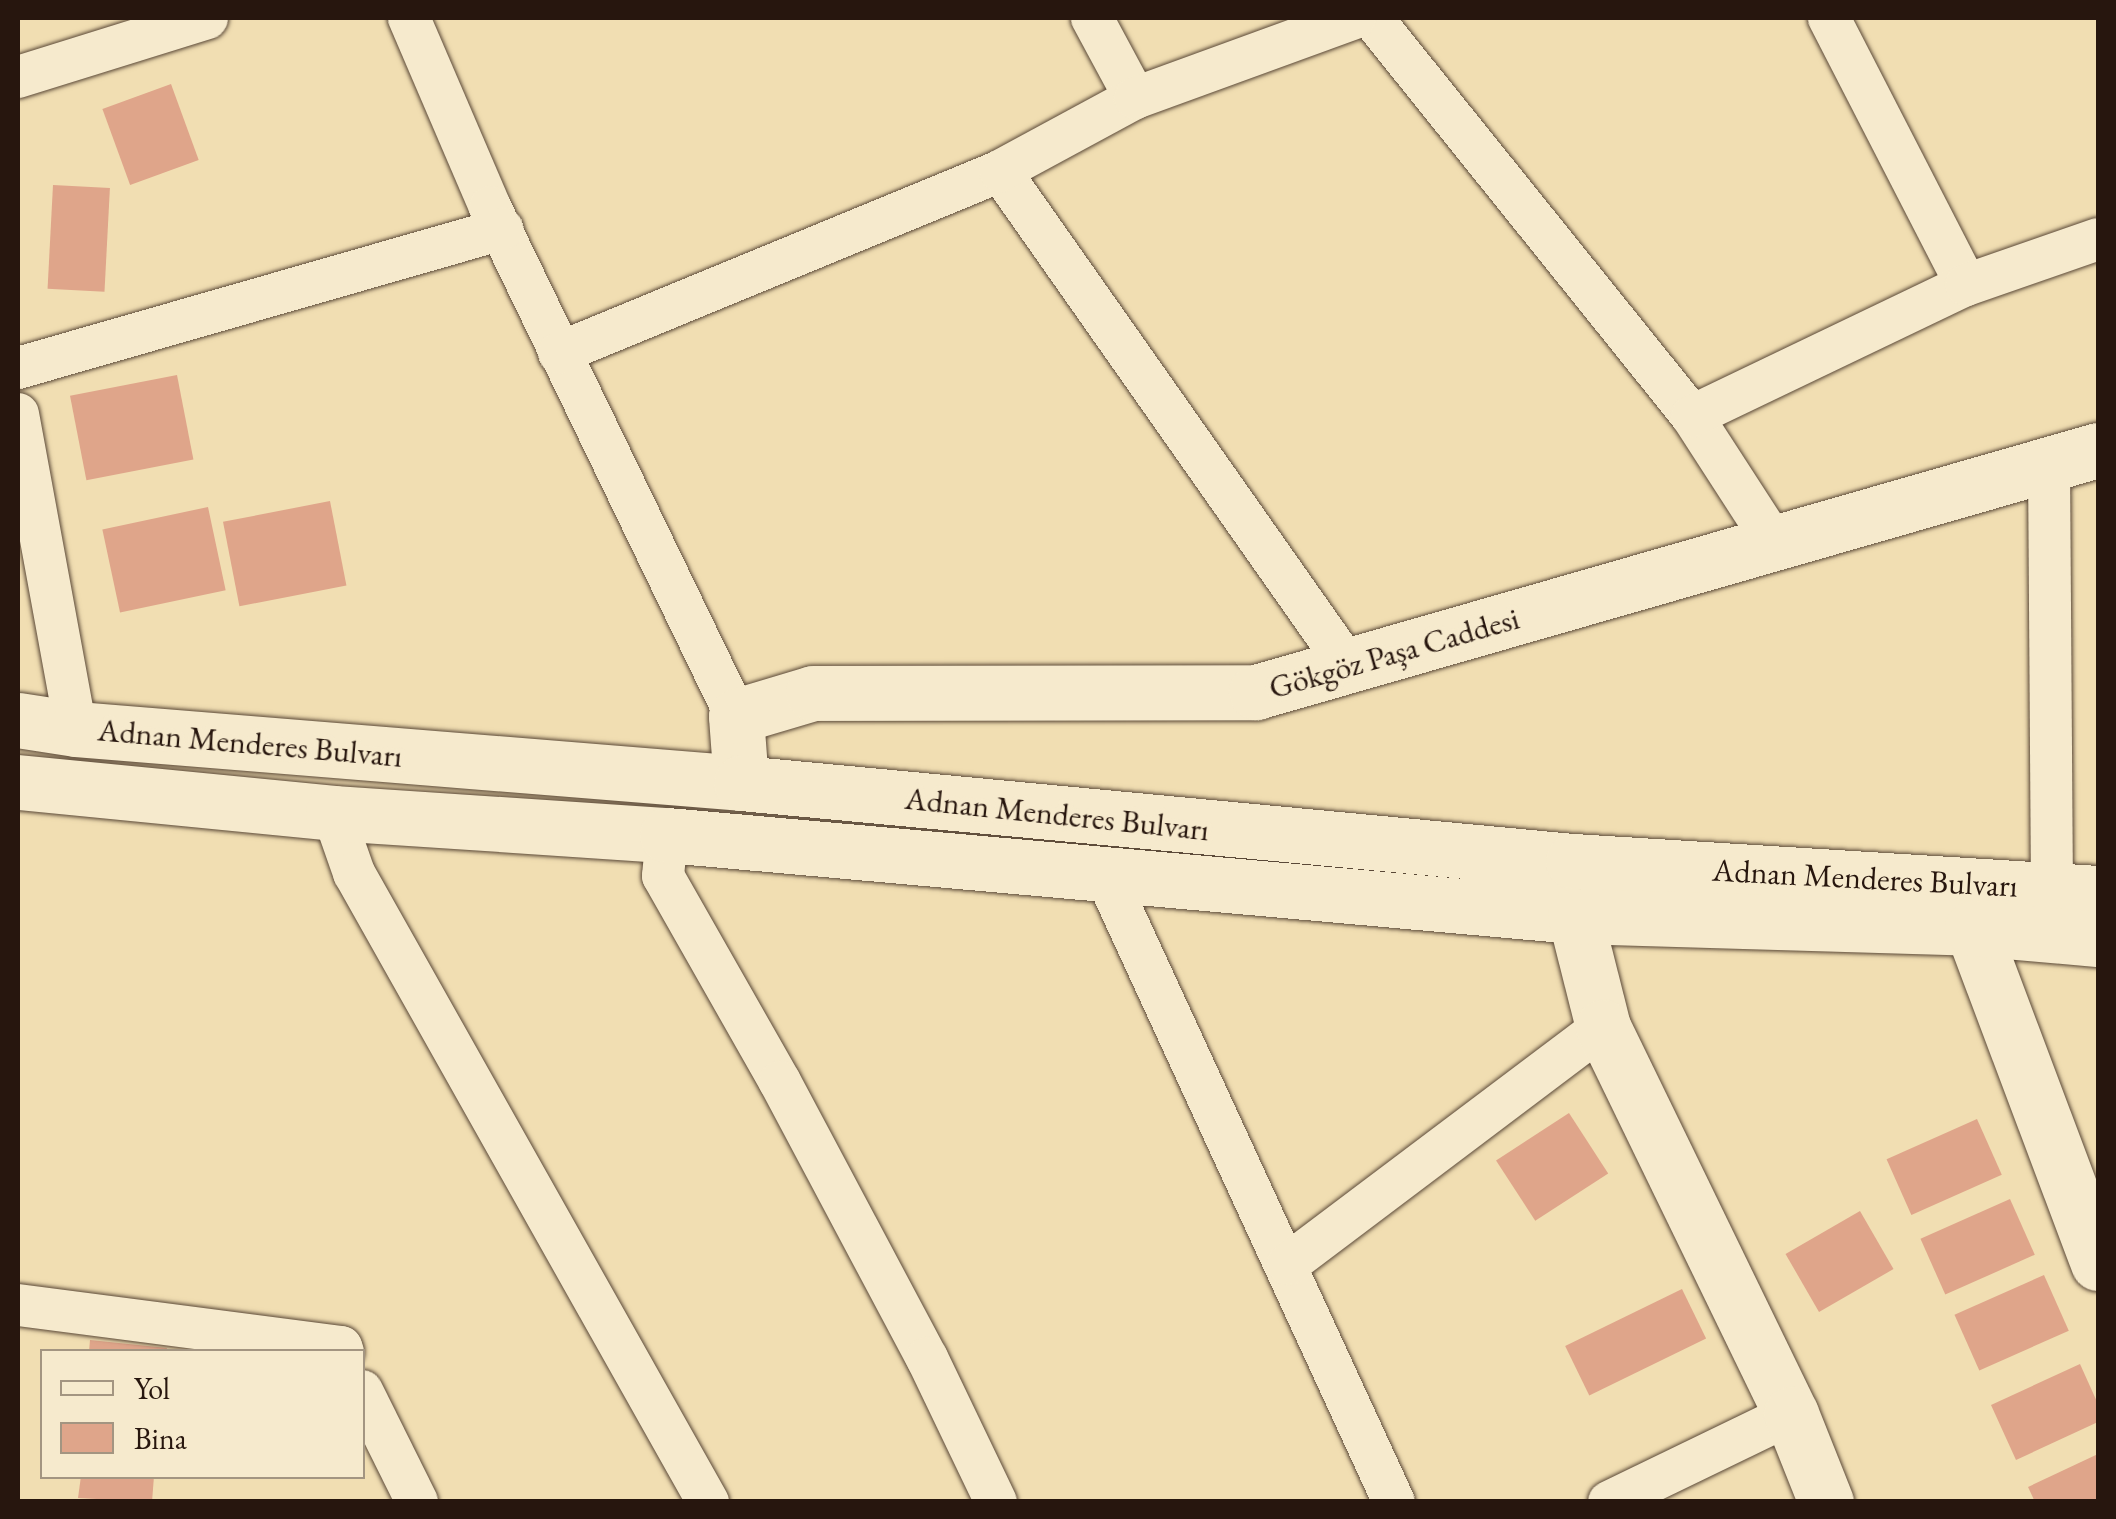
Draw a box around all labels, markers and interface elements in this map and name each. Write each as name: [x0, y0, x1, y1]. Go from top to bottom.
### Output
street label: Gökgöz Paşa Caddesi: [1265, 599, 1523, 707]
street label: Adnan Menderes Bulvarı: [96, 711, 404, 775]
street label: Adnan Menderes Bulvarı: [903, 779, 1211, 849]
street label: Adnan Menderes Bulvarı: [1711, 851, 2019, 905]
legend: [40, 1349, 365, 1479]
text: Yol: [134, 1369, 170, 1408]
text: Bina: [134, 1419, 187, 1458]

